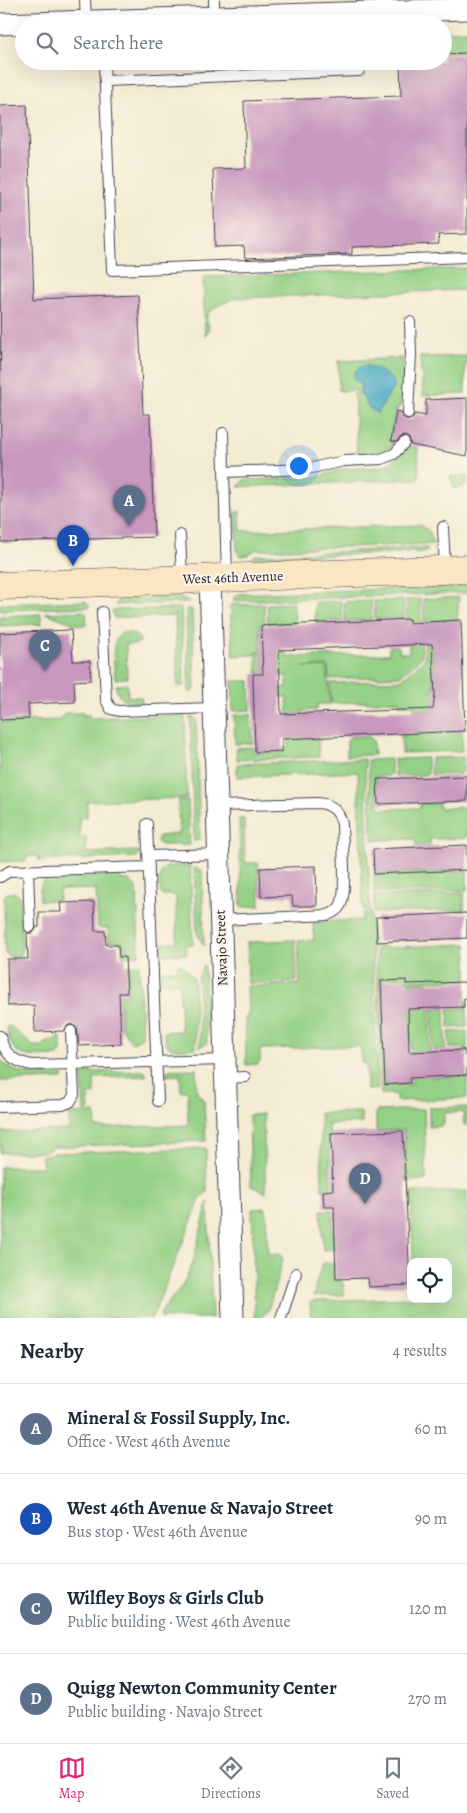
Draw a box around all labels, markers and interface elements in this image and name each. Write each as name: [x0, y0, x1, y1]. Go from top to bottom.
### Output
search box: [15, 15, 452, 70]
icon: search: [33, 29, 61, 57]
text: Search here: [73, 30, 163, 56]
your location: [286, 453, 312, 479]
pin: A: [113, 485, 145, 526]
pin: B: [57, 525, 89, 566]
street label: West 46th Avenue: [181, 566, 284, 589]
pin: C: [29, 630, 61, 671]
street label: Navajo Street: [211, 909, 232, 986]
pin: D: [349, 1163, 381, 1204]
map controls: [407, 1258, 452, 1303]
button: locate: [407, 1258, 452, 1303]
text: Nearby: [20, 1337, 83, 1365]
text: 4 results: [393, 1340, 447, 1362]
text: Mineral & Fossil Supply, Inc.: [67, 1405, 290, 1431]
text: A: [31, 1418, 41, 1440]
text: 60 m: [415, 1418, 447, 1440]
text: Office · West 46th Avenue: [67, 1431, 231, 1453]
text: West 46th Avenue & Navajo Street: [67, 1495, 333, 1521]
text: B: [31, 1508, 41, 1530]
text: 90 m: [415, 1508, 447, 1530]
text: Bus stop · West 46th Avenue: [67, 1521, 247, 1543]
text: Wilfley Boys & Girls Club: [67, 1585, 264, 1611]
text: C: [31, 1598, 41, 1620]
text: 120 m: [409, 1598, 447, 1620]
text: Public building · West 46th Avenue: [67, 1611, 291, 1633]
text: Quigg Newton Community Center: [67, 1675, 337, 1701]
text: D: [30, 1688, 42, 1710]
text: 270 m: [408, 1688, 447, 1710]
text: Public building · Navajo Street: [67, 1701, 263, 1723]
tab: Map: [58, 1754, 86, 1803]
tab: Directions: [201, 1754, 261, 1803]
tab: Saved: [376, 1754, 409, 1803]

